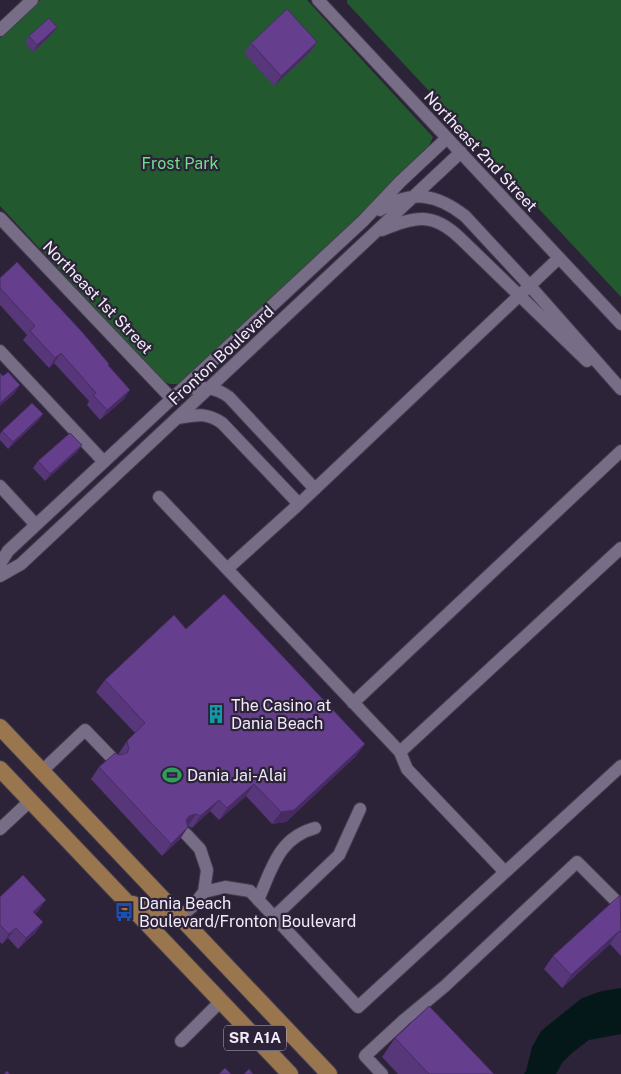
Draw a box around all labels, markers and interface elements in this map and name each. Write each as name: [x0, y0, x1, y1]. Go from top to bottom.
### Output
street label: Northeast 2nd Street: [420, 87, 541, 215]
park label: Frost Park: [142, 154, 218, 173]
street label: Northeast 1st Street: [39, 237, 156, 358]
street label: Fronton Boulevard: [165, 302, 278, 409]
place label: The Casino at Dania Beach: [231, 696, 331, 733]
building icon: The Casino at Dania Beach: [205, 703, 227, 725]
sports icon: Dania Jai-Alai: [161, 764, 183, 786]
place label: Dania Jai-Alai: [187, 766, 286, 785]
place label: Dania Beach Boulevard/Fronton Boulevard: [139, 894, 356, 931]
bus stop icon: Dania Beach Boulevard/Fronton Boulevard: [113, 901, 135, 923]
road number: SR A1A: [224, 1026, 286, 1050]

